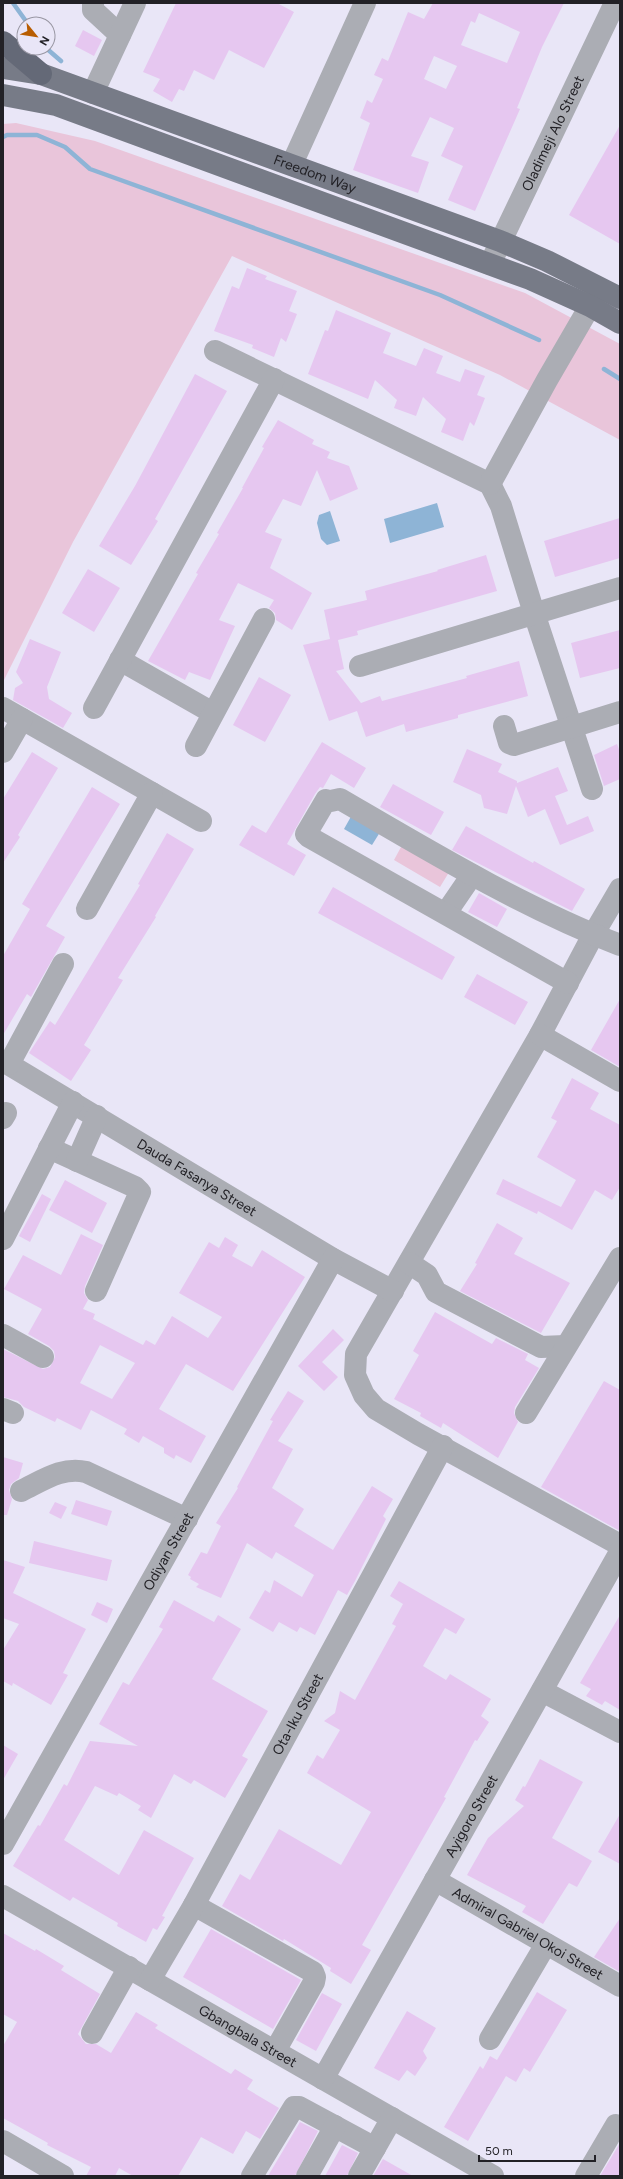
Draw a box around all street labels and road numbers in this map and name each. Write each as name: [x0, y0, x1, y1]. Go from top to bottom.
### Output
street label: Oladimeji Alo Street: [518, 73, 588, 194]
street label: Freedom Way: [271, 151, 359, 197]
street label: Dauda Fasanya Street: [134, 1135, 259, 1220]
street label: Odiyan Street: [140, 1509, 197, 1594]
street label: Ota-Iku Street: [269, 1671, 327, 1758]
street label: Ayigoro Street: [442, 1772, 502, 1860]
street label: Admiral Gabriel Okoi Street: [449, 1884, 606, 1984]
street label: Gbangbala Street: [195, 2002, 300, 2071]

